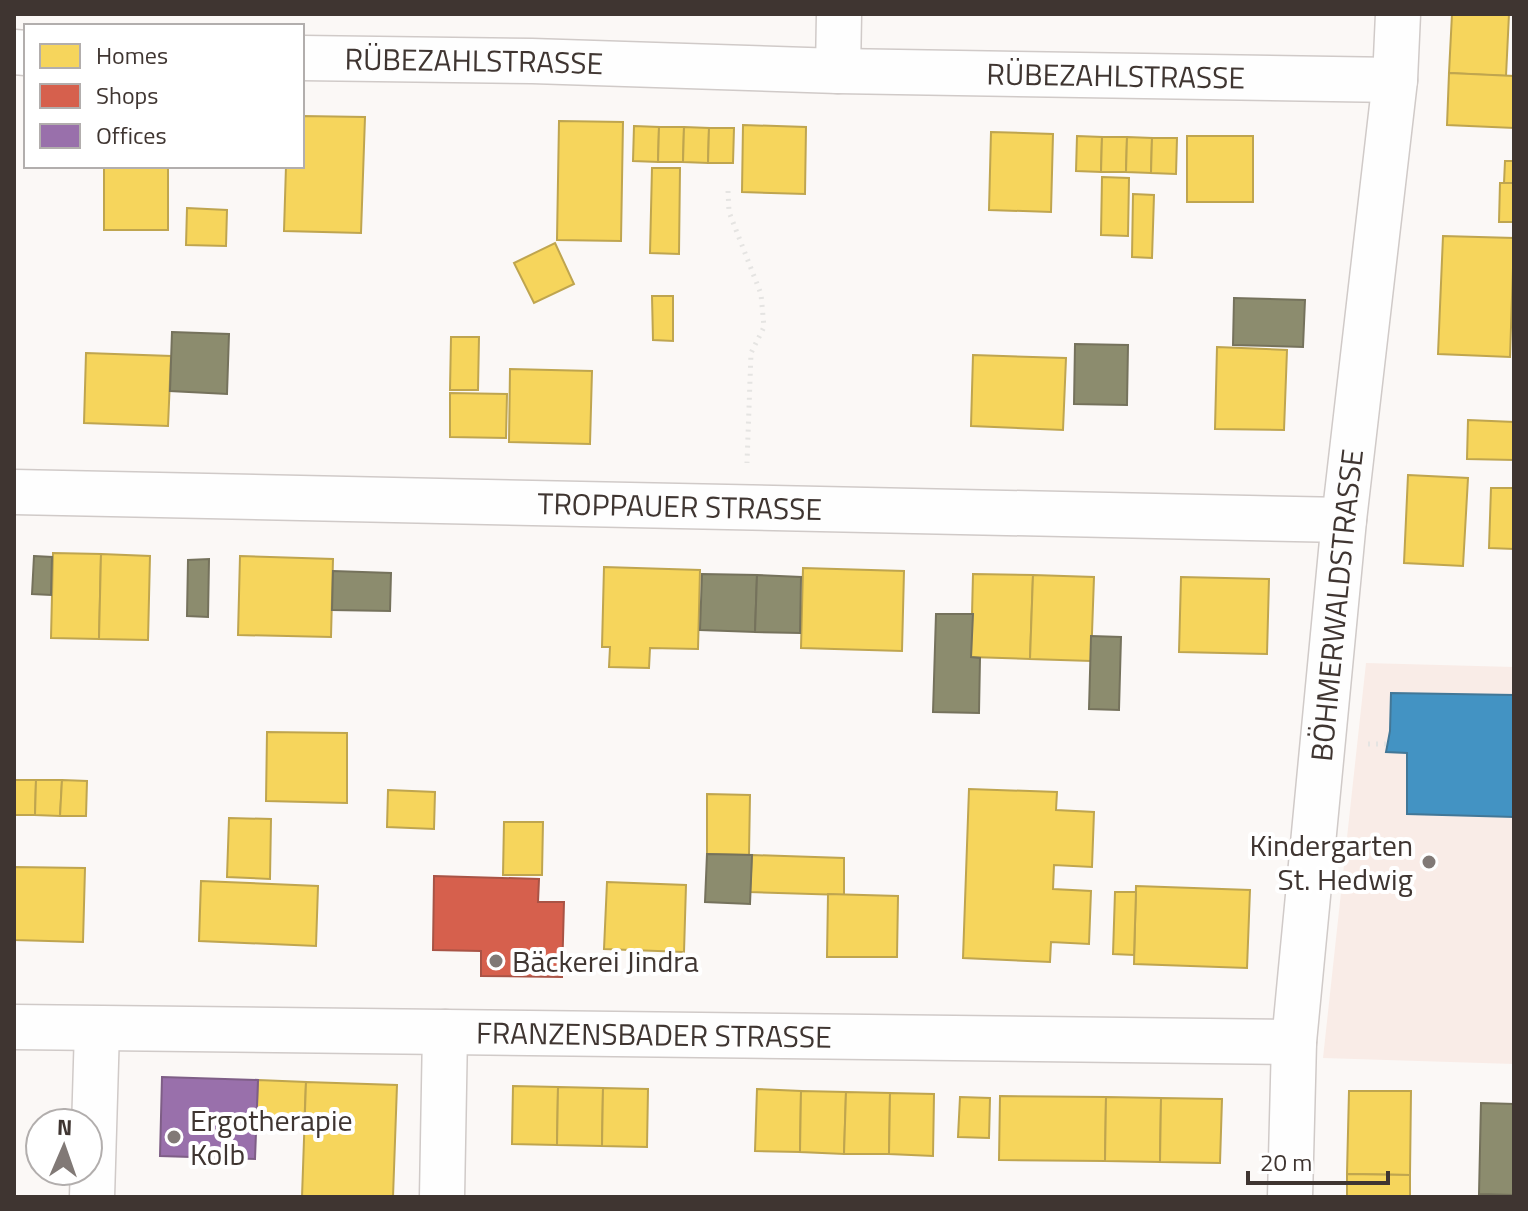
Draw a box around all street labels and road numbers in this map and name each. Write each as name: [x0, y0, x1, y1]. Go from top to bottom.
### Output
street label: RÜBEZAHLSTRASSE: [344, 36, 604, 86]
street label: RÜBEZAHLSTRASSE: [986, 50, 1245, 101]
street label: BÖHMERWALDSTRASSE: [1298, 447, 1375, 763]
street label: TROPPAUER STRASSE: [537, 480, 823, 532]
street label: FRANZENSBADER STRASSE: [476, 1009, 832, 1060]

